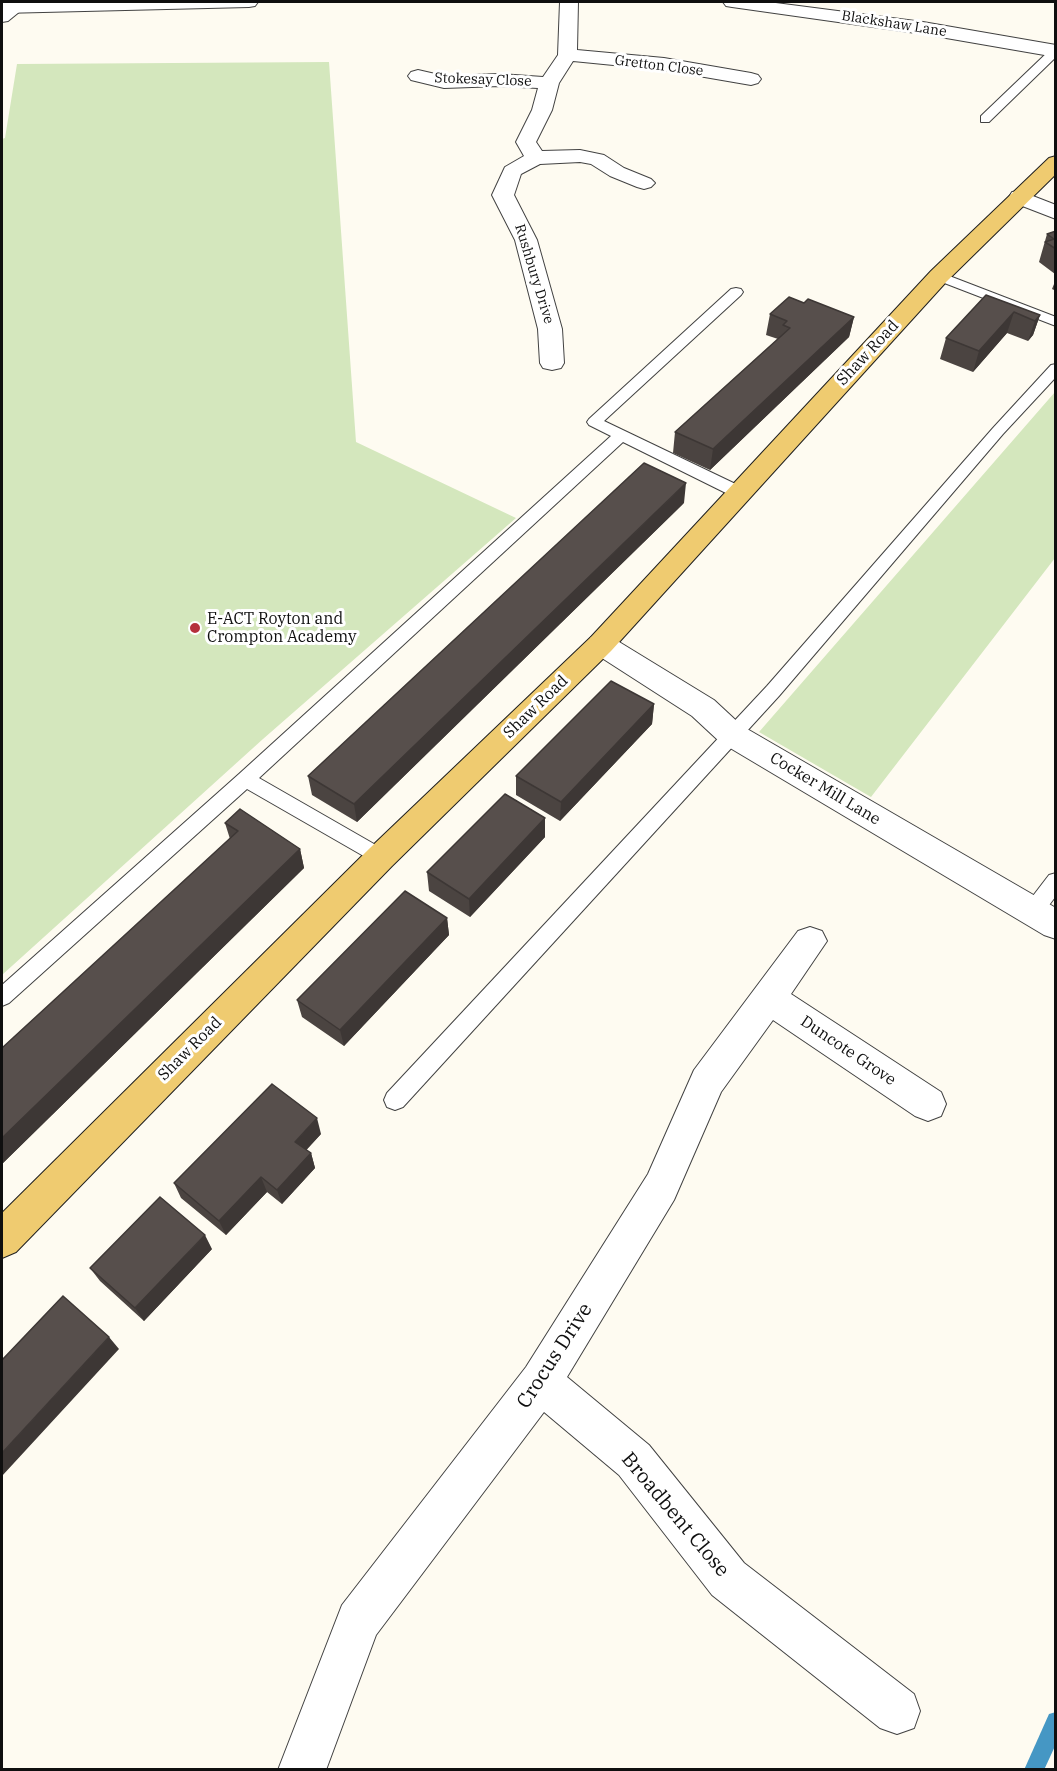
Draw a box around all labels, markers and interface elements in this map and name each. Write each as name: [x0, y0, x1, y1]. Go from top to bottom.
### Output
street label: Blackshaw Lane: [840, 7, 948, 41]
street label: Gretton Close: [614, 52, 704, 80]
street label: Stokesay Close: [434, 70, 532, 90]
street label: Rushbury Drive: [511, 222, 557, 326]
street label: Shaw Road: [833, 316, 903, 390]
place label: E-ACT Royton and Crompton Academy: [207, 609, 357, 647]
marker: E-ACT Royton and Crompton Academy: [188, 621, 202, 635]
street label: Shaw Road: [500, 672, 572, 742]
street label: Cocker Mill Lane: [766, 748, 884, 830]
street label: Duncote Grove: [797, 1012, 899, 1090]
street label: Shaw Road: [154, 1013, 226, 1085]
street label: Crocus Drive: [512, 1299, 598, 1413]
street label: Broadbent Close: [616, 1448, 734, 1582]

